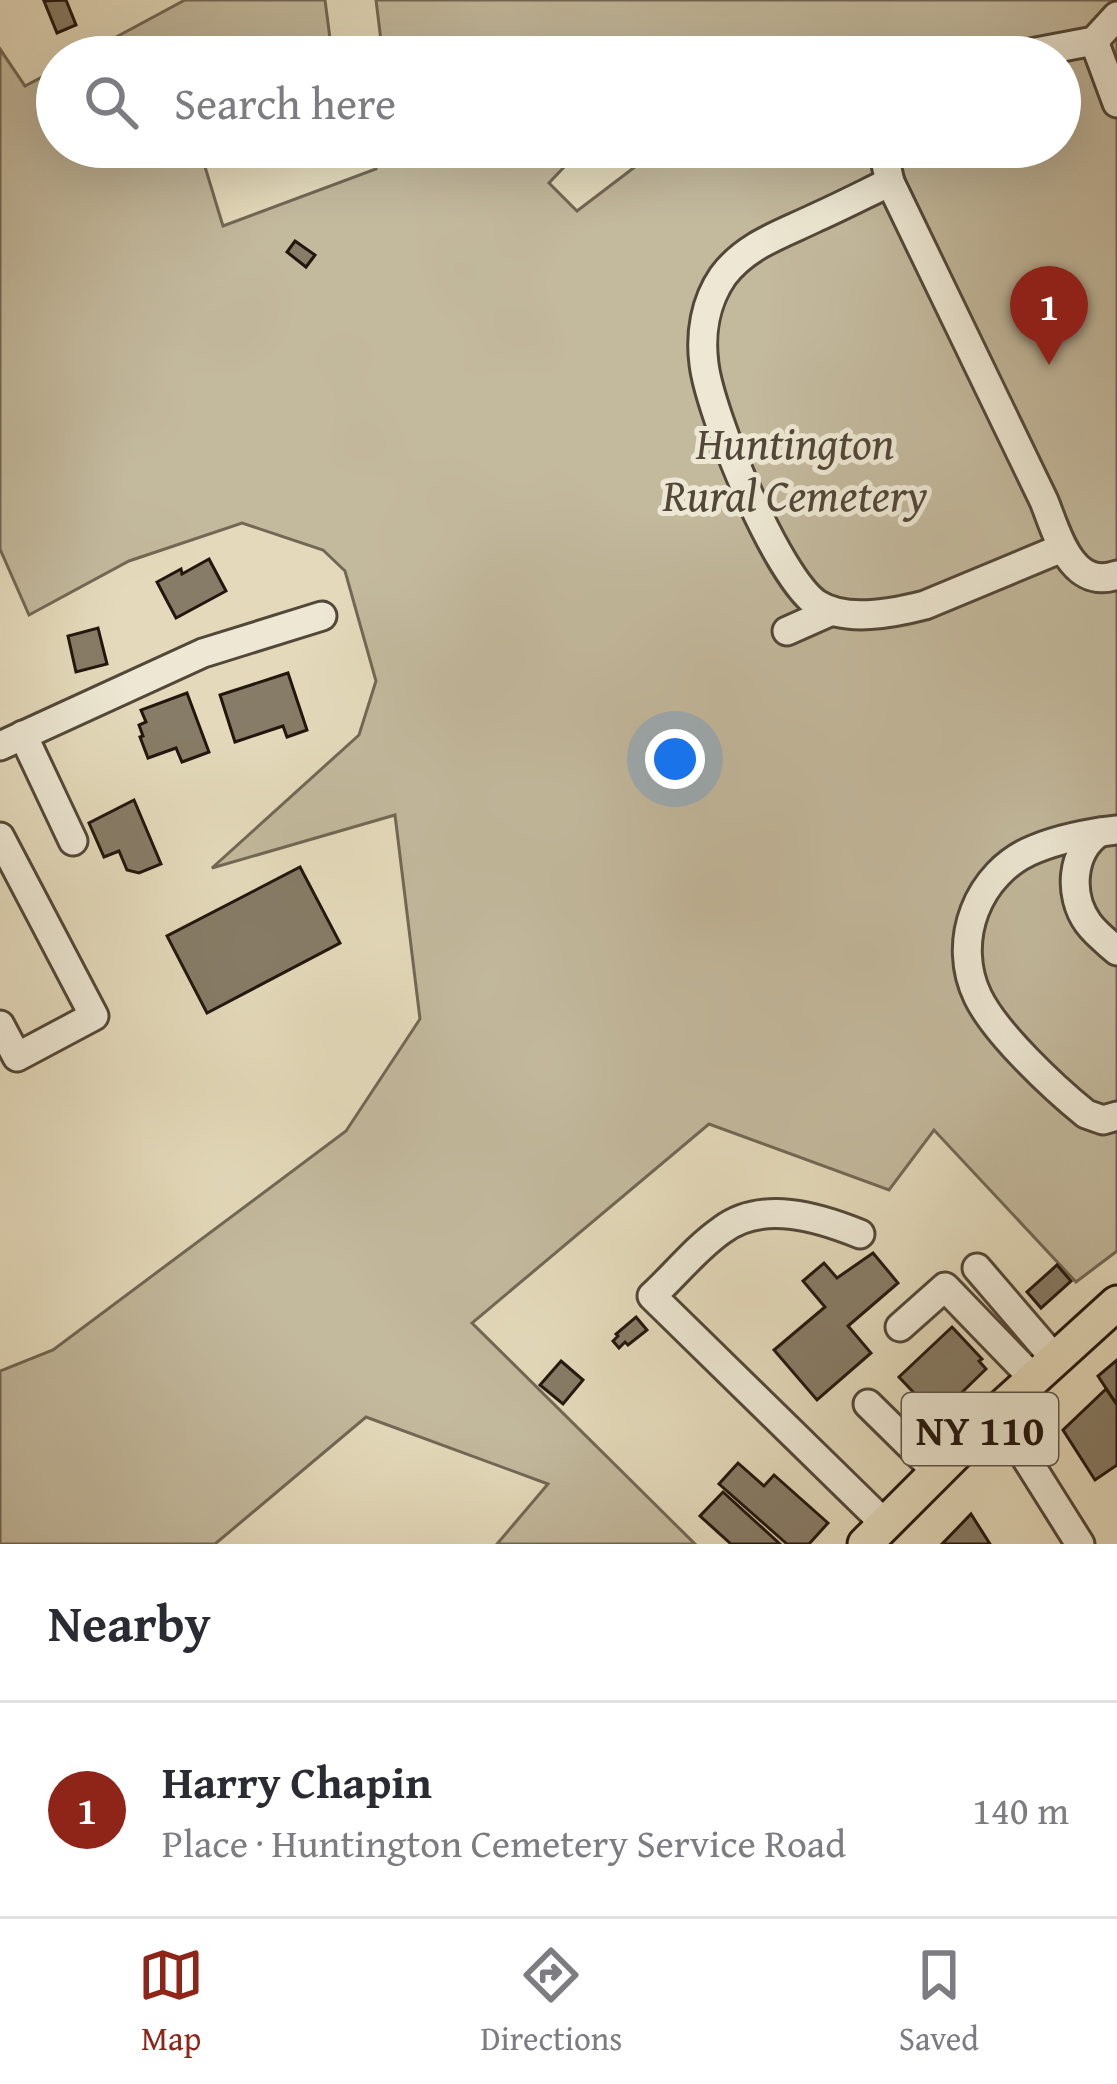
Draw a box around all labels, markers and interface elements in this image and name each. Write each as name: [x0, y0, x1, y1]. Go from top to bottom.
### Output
search box: [36, 36, 1081, 168]
icon: search: [78, 69, 144, 135]
text: Search here: [174, 70, 396, 135]
pin: 1: [1010, 266, 1088, 365]
park label: Huntington Rural Cemetery: [662, 410, 928, 527]
your location: [645, 729, 705, 789]
road number: NY 110: [902, 1393, 1058, 1465]
text: Nearby: [48, 1585, 211, 1660]
text: Harry Chapin: [162, 1749, 432, 1814]
text: 1: [77, 1781, 97, 1838]
text: 140 m: [972, 1781, 1069, 1838]
text: Place · Huntington Cemetery Service Road: [162, 1814, 846, 1871]
tab: Map: [138, 1942, 204, 2062]
tab: Directions: [481, 1942, 622, 2062]
tab: Saved: [899, 1942, 979, 2062]

